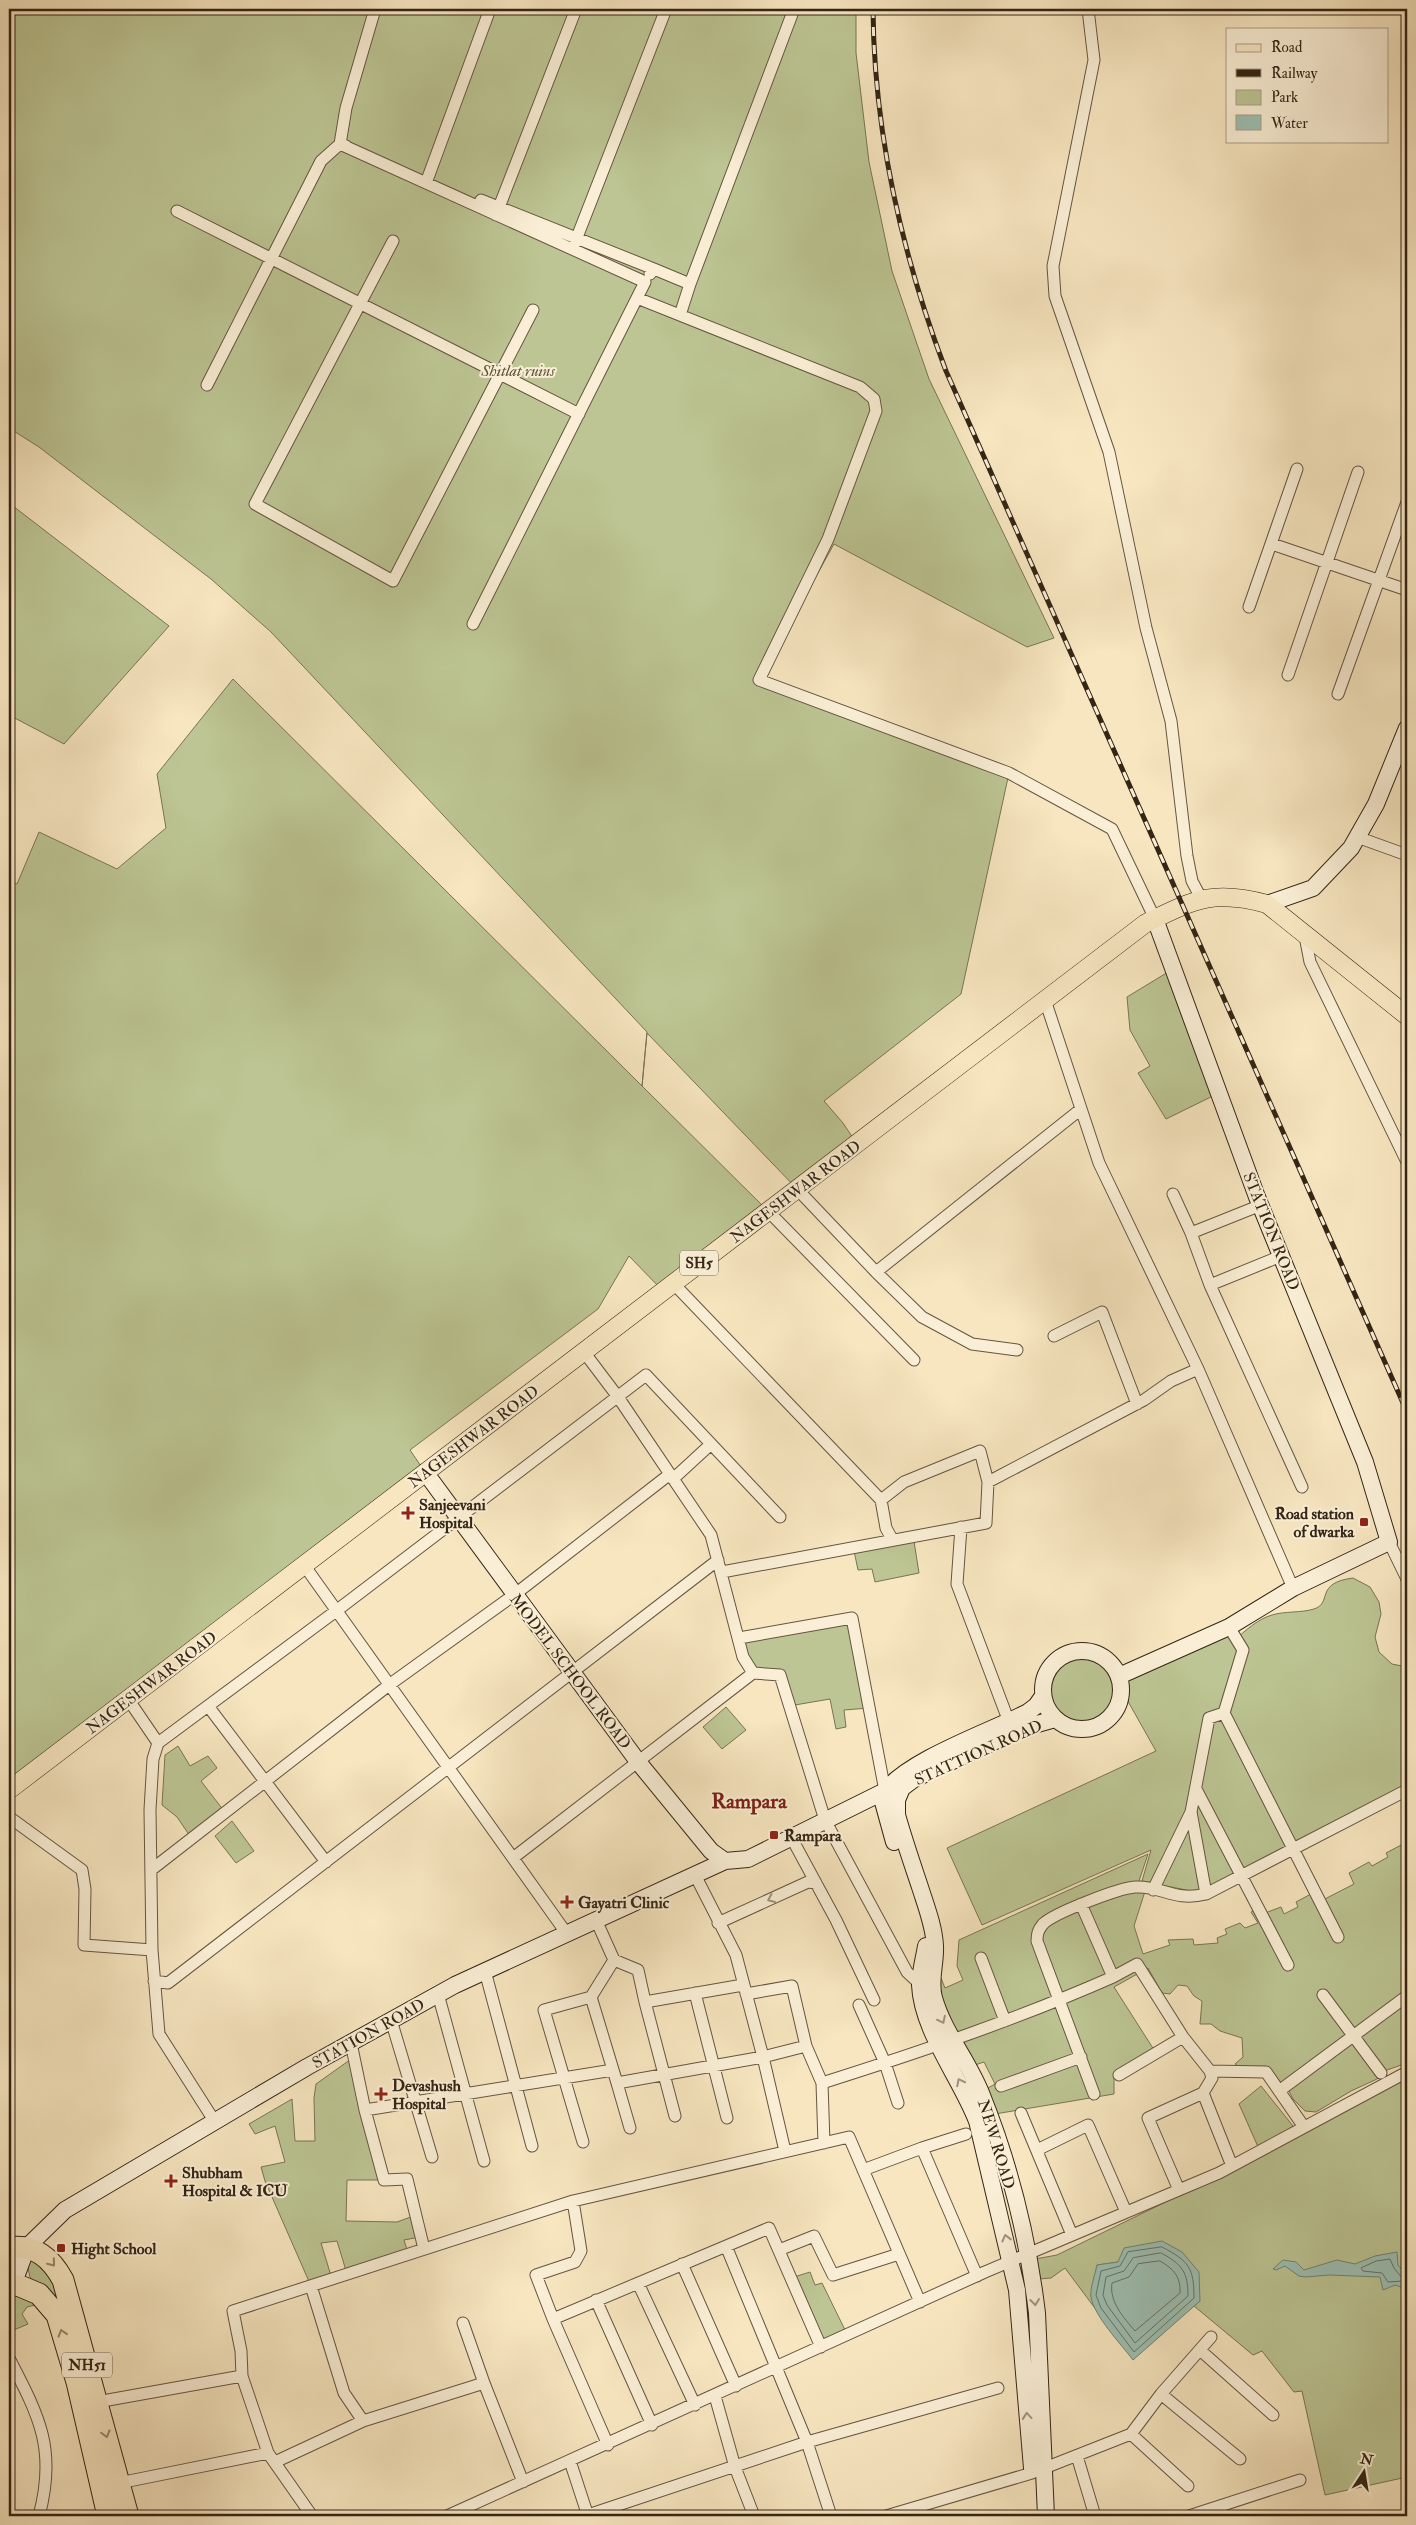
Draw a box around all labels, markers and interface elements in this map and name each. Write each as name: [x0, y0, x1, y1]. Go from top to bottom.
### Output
legend: [1226, 28, 1388, 142]
text: Road: [1271, 38, 1303, 57]
text: Railway: [1271, 64, 1318, 83]
text: Park: [1271, 88, 1298, 107]
text: Water: [1270, 114, 1308, 133]
park label: Shitlat ruins: [480, 361, 555, 381]
street label: NAGESHWAR ROAD: [726, 1136, 865, 1247]
street label: STATION ROAD: [1238, 1169, 1304, 1293]
road number: SH5: [680, 1250, 718, 1276]
street label: NAGESHWAR ROAD: [404, 1381, 543, 1492]
place label: Sanjeevani Hospital: [419, 1495, 486, 1534]
place label: Road station of dwarka: [1275, 1504, 1355, 1542]
marker: Sanjeevani Hospital: [401, 1506, 415, 1520]
marker: Road station of dwarka: [1358, 1516, 1370, 1528]
street label: MODEL SCHOOL ROAD: [505, 1590, 635, 1753]
street label: NAGESHWAR ROAD: [82, 1627, 221, 1738]
street label: STATTION ROAD: [911, 1716, 1045, 1790]
district label: Rampara: [711, 1788, 788, 1815]
place label: Rampara: [784, 1826, 842, 1847]
marker: Rampara: [768, 1829, 780, 1841]
one-way arrow: [767, 1892, 776, 1903]
place label: Gayatri Clinic: [578, 1893, 670, 1914]
marker: Gayatri Clinic: [560, 1895, 574, 1909]
street label: STATION ROAD: [309, 1995, 428, 2073]
one-way arrow: [936, 2015, 947, 2024]
place label: Devashush Hospital: [392, 2076, 462, 2115]
one-way arrow: [956, 2079, 966, 2088]
marker: Devashush Hospital: [374, 2087, 388, 2101]
street label: NEW ROAD: [973, 2097, 1019, 2191]
place label: Shubham Hospital & ICU: [182, 2163, 288, 2202]
marker: Shubham Hospital & ICU: [164, 2174, 178, 2188]
one-way arrow: [1001, 2233, 1012, 2242]
place label: Hight School: [71, 2239, 157, 2260]
marker: Hight School: [55, 2242, 67, 2254]
one-way arrow: [46, 2258, 55, 2267]
one-way arrow: [1029, 2299, 1040, 2307]
one-way arrow: [58, 2330, 68, 2338]
road number: NH51: [62, 2352, 112, 2378]
one-way arrow: [1022, 2412, 1033, 2420]
one-way arrow: [100, 2429, 111, 2438]
north arrow: [1338, 2448, 1388, 2498]
text: N: [1358, 2450, 1375, 2469]

